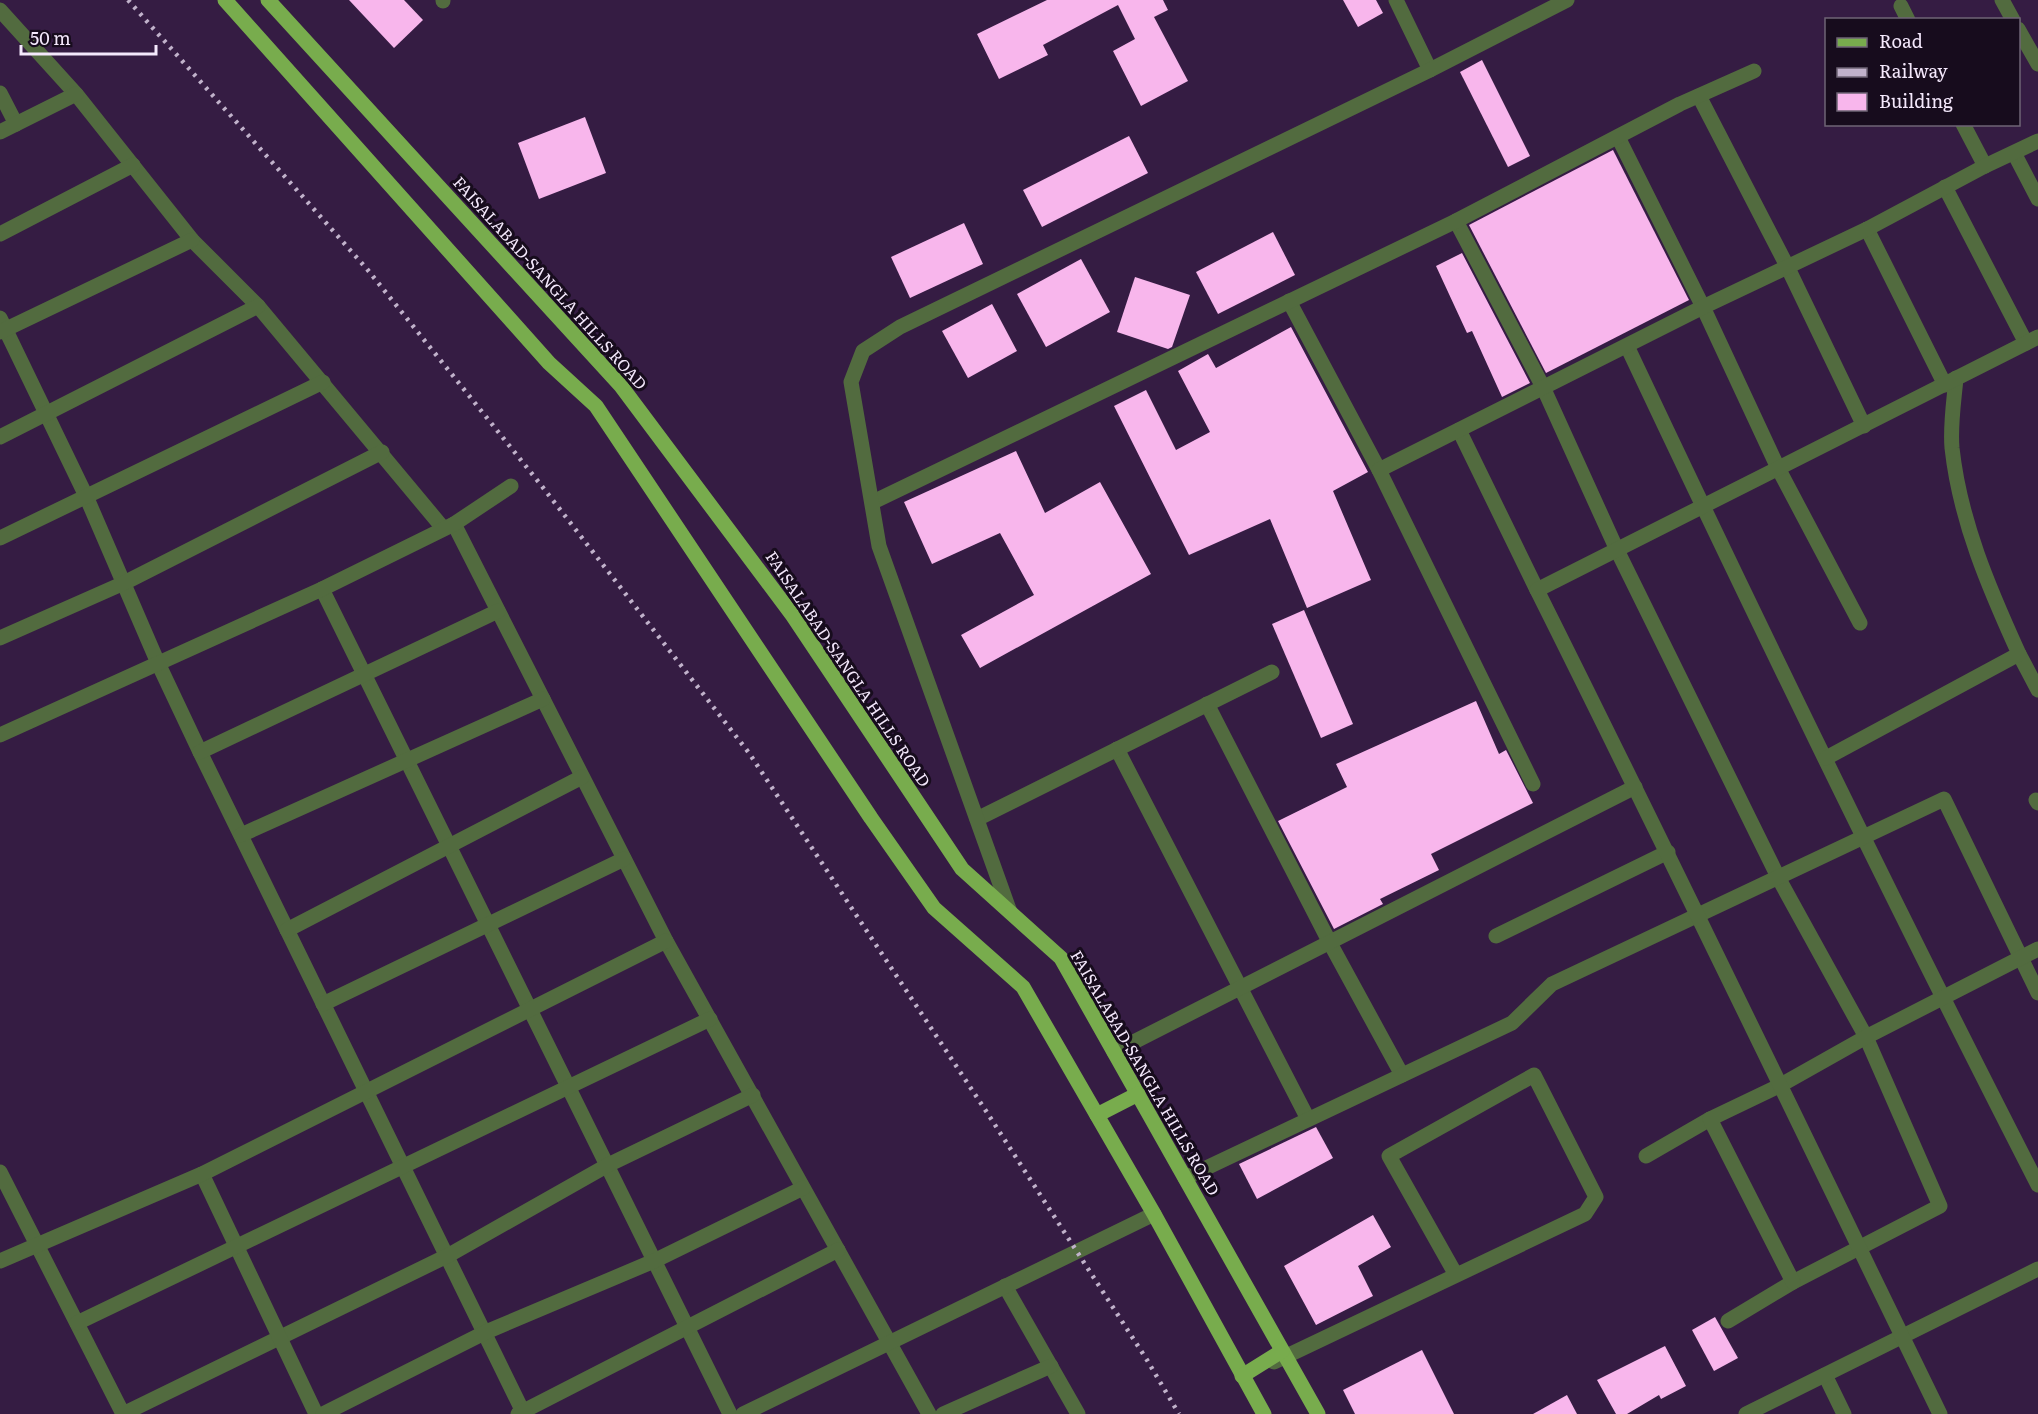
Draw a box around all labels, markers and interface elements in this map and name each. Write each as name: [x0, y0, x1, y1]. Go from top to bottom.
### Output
scale bar: [21, 18, 156, 56]
legend: [1825, 18, 2020, 126]
text: 50 m: [30, 24, 71, 51]
text: Road: [1879, 27, 1923, 54]
text: Railway: [1879, 57, 1948, 84]
text: Building: [1879, 87, 1954, 114]
street label: FAISALABAD-SANGLA HILLS ROAD: [448, 170, 653, 394]
street label: FAISALABAD-SANGLA HILLS ROAD: [761, 546, 937, 791]
street label: FAISALABAD-SANGLA HILLS ROAD: [1065, 945, 1226, 1200]

